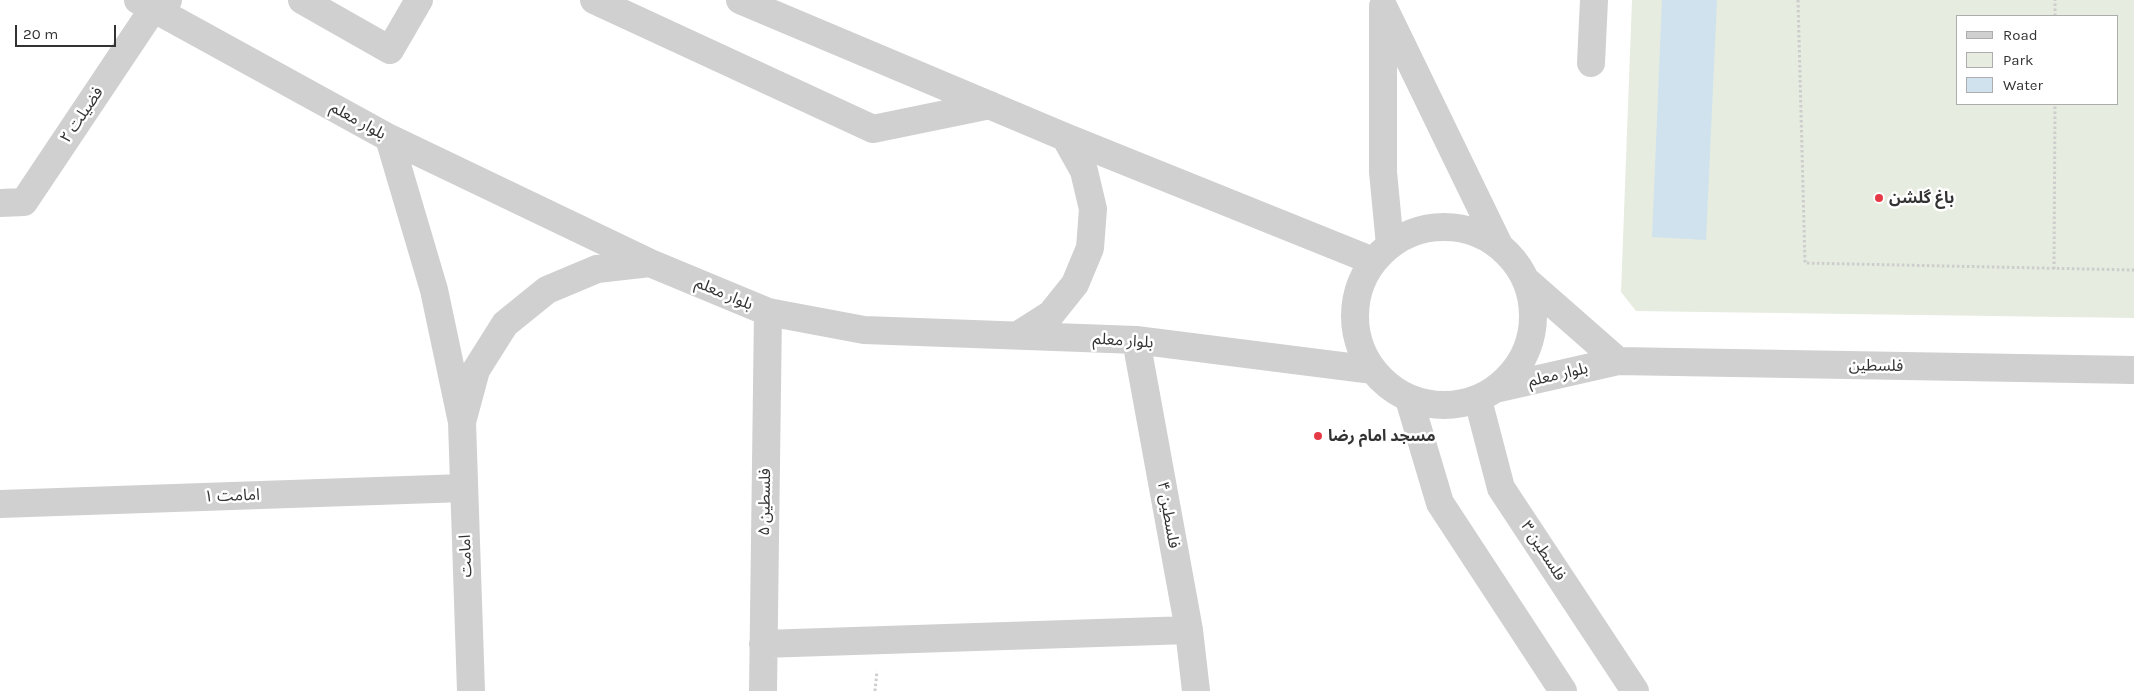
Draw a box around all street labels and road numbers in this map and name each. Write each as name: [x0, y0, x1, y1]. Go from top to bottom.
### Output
street label: فضیلت ۲: [56, 83, 108, 147]
street label: بلوار معلم: [327, 98, 389, 144]
street label: بلوار معلم: [692, 273, 756, 315]
street label: بلوار معلم: [1092, 329, 1154, 353]
street label: فلسطین: [1849, 356, 1903, 376]
street label: بلوار معلم: [1526, 359, 1590, 391]
street label: فلسطین ۵: [755, 468, 775, 536]
street label: فلسطین ۴: [1153, 480, 1183, 550]
street label: امامت ۱: [204, 485, 260, 507]
street label: فلسطین ۳: [1517, 517, 1569, 585]
street label: امامت: [456, 534, 476, 578]

